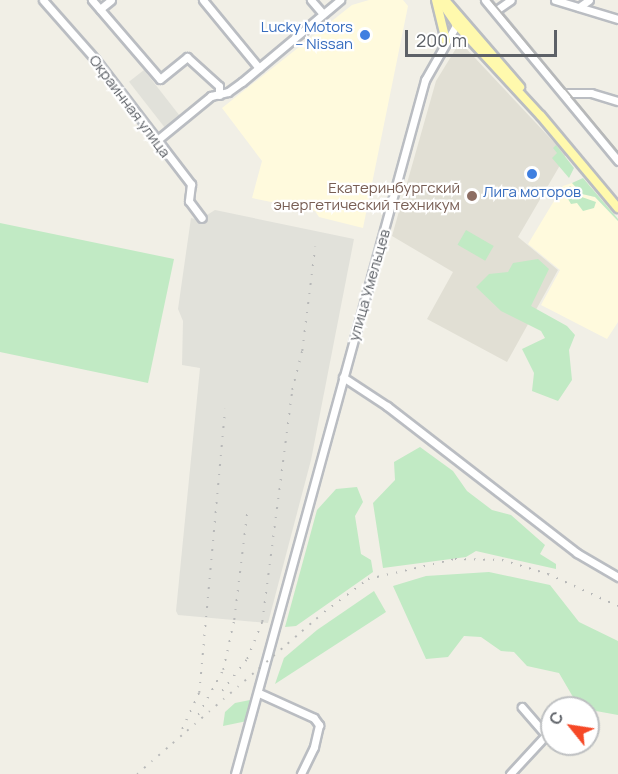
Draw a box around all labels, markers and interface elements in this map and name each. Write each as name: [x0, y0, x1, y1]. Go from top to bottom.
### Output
place label: Lucky Motors – Nissan: [261, 17, 353, 52]
scale bar: [408, 18, 560, 56]
marker: Lucky Motors – Nissan: [358, 28, 372, 42]
text: 200 m: [416, 28, 467, 52]
street label: Окраинная улица: [86, 51, 174, 161]
marker: Лига моторов: [525, 167, 539, 181]
place label: Екатеринбургский энергетический техникум: [274, 178, 460, 213]
place label: Лига моторов: [483, 183, 581, 201]
marker: Екатеринбургский энергетический техникум: [465, 189, 479, 203]
street label: улица Умельцев: [344, 227, 394, 343]
north arrow: [540, 696, 600, 756]
text: С: [544, 707, 569, 729]

